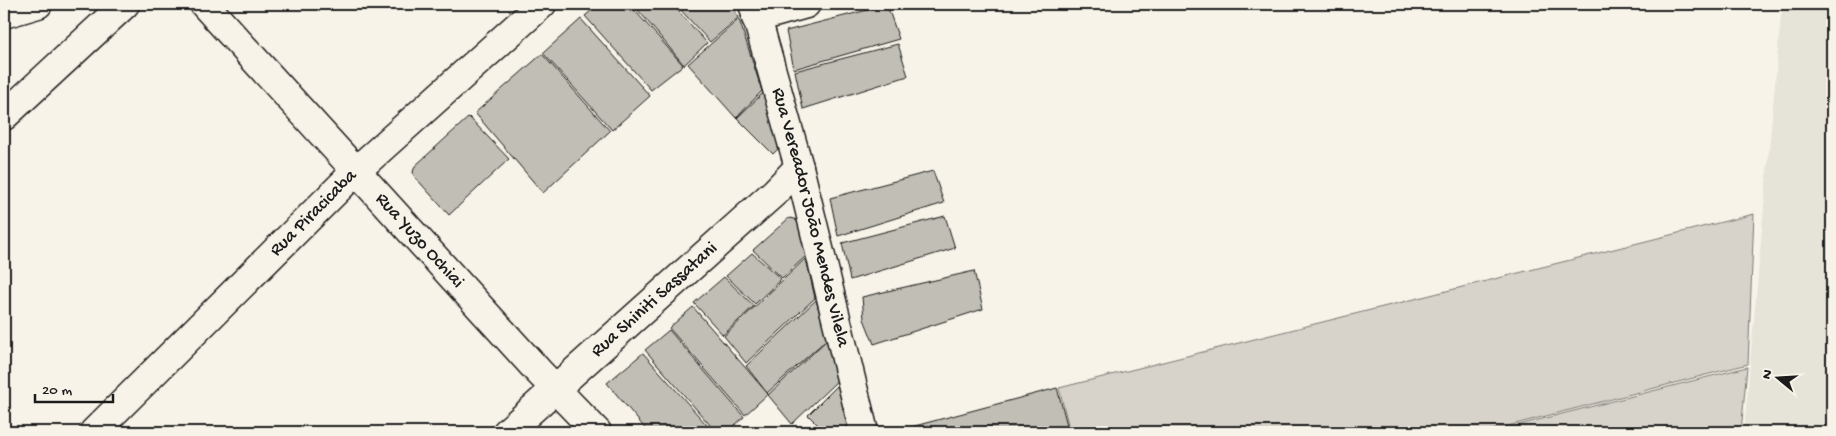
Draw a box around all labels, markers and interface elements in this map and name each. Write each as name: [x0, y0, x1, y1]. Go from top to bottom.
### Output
street label: Rua Vereador João Mendes Vilela: [766, 85, 855, 351]
street label: Rua Piracicaba: [265, 164, 363, 262]
street label: Rua Yuzo Ochiai: [370, 188, 469, 293]
street label: Rua Shiniti Sassatani: [586, 237, 723, 363]
north arrow: [1754, 354, 1804, 404]
text: N: [1759, 368, 1778, 382]
scale bar: [35, 371, 112, 403]
text: 20 m: [42, 382, 72, 400]

